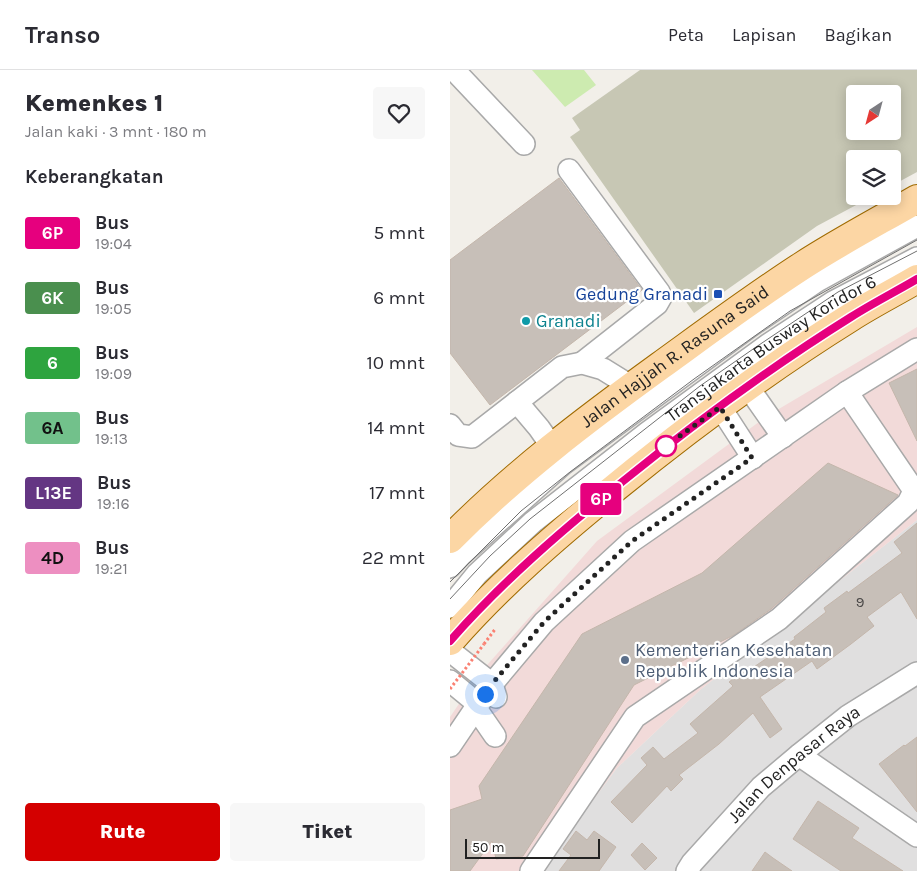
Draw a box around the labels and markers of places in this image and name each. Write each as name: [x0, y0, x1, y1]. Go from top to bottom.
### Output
place label: Gedung Granadi: [575, 283, 708, 305]
marker: Gedung Granadi: [712, 288, 724, 300]
place label: Granadi: [536, 310, 601, 332]
marker: Granadi: [520, 315, 532, 327]
unlabelled marker: [655, 435, 677, 457]
place label: Kementerian Kesehatan Republik Indonesia: [635, 639, 832, 682]
marker: Kementerian Kesehatan Republik Indonesia: [619, 654, 631, 666]

